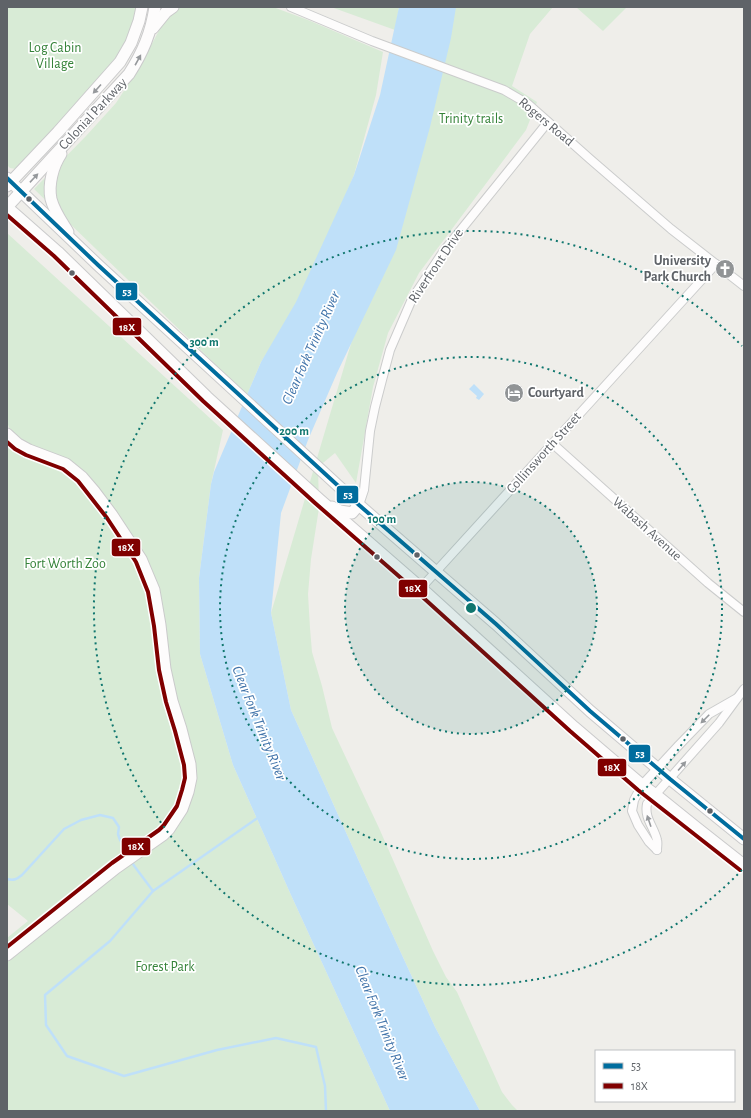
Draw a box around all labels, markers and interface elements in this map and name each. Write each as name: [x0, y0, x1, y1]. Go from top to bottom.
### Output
park label: Log Cabin Village: [28, 41, 82, 71]
one-way arrow: [134, 54, 141, 66]
street label: Colonial Parkway: [56, 75, 130, 153]
one-way arrow: [92, 84, 102, 94]
street label: Rogers Road: [516, 95, 576, 149]
park label: Trinity trails: [439, 112, 503, 126]
one-way arrow: [29, 173, 38, 183]
unlabelled marker: [24, 194, 34, 204]
street label: Riverfront Drive: [406, 226, 466, 306]
place label: University Park Church: [643, 254, 712, 284]
church icon: University Park Church: [714, 258, 736, 280]
unlabelled marker: [67, 268, 77, 278]
line badge: 53: [115, 282, 138, 301]
text: 53: [122, 286, 132, 297]
water label: Clear Fork Trinity River: [279, 288, 343, 407]
line badge: 18X: [112, 317, 142, 336]
text: 18X: [119, 322, 135, 333]
text: 300 m: [189, 336, 219, 348]
hotel icon: Courtyard: [503, 382, 525, 404]
place label: Courtyard: [528, 386, 584, 400]
street label: Collinsworth Street: [504, 409, 584, 496]
text: 200 m: [279, 425, 309, 437]
line badge: 53: [336, 485, 359, 504]
text: 53: [343, 489, 353, 500]
street label: Wabash Avenue: [610, 495, 684, 563]
text: 100 m: [368, 513, 396, 525]
line badge: 18X: [111, 538, 141, 557]
text: 18X: [118, 542, 134, 553]
unlabelled marker: [412, 550, 422, 560]
unlabelled marker: [372, 552, 382, 562]
park label: Fort Worth Zoo: [24, 557, 106, 571]
line badge: 18X: [398, 579, 428, 598]
text: 18X: [405, 583, 421, 594]
centre of rings: [464, 601, 478, 615]
water label: Clear Fork Trinity River: [229, 664, 289, 783]
one-way arrow: [700, 714, 709, 724]
unlabelled marker: [618, 734, 628, 744]
line badge: 53: [628, 744, 651, 763]
text: 53: [635, 748, 645, 759]
line badge: 18X: [597, 758, 627, 777]
one-way arrow: [677, 761, 686, 770]
text: 18X: [604, 762, 620, 773]
unlabelled marker: [705, 806, 715, 816]
one-way arrow: [646, 814, 652, 826]
line badge: 18X: [121, 837, 151, 856]
text: 18X: [128, 841, 144, 852]
park label: Forest Park: [135, 960, 195, 974]
water label: Clear Fork Trinity River: [352, 964, 412, 1083]
legend: [595, 1050, 735, 1102]
text: 53: [631, 1060, 641, 1072]
text: 18X: [631, 1080, 648, 1092]

